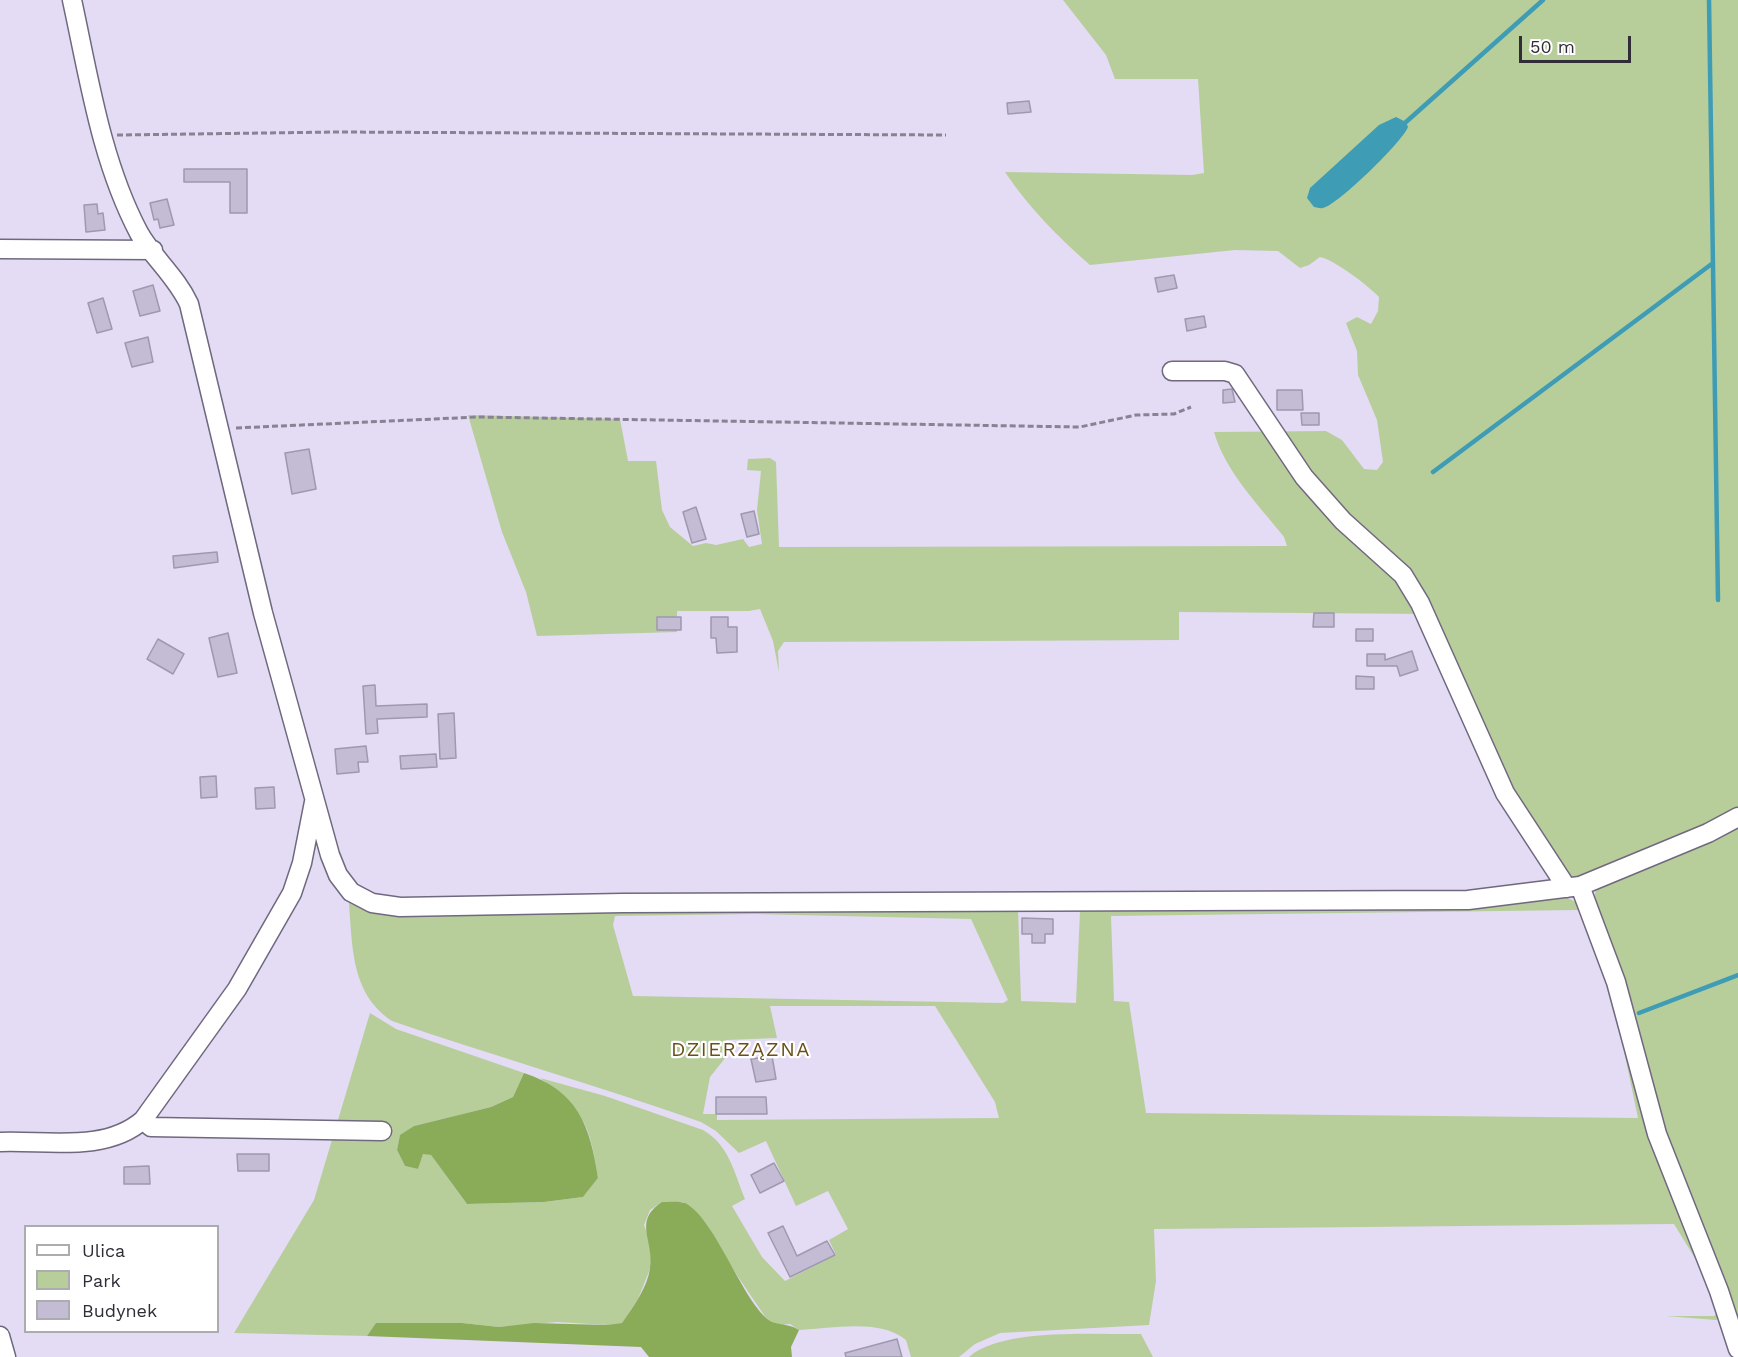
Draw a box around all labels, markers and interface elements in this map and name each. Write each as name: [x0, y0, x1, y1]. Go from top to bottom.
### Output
scale bar: [1522, 24, 1634, 62]
text: 50 m: [1530, 36, 1575, 57]
district label: DZIERZĄZNA: [671, 1038, 811, 1062]
legend: [24, 1225, 219, 1333]
text: Ulica: [82, 1240, 125, 1261]
text: Park: [82, 1270, 121, 1291]
text: Budynek: [82, 1300, 157, 1321]

